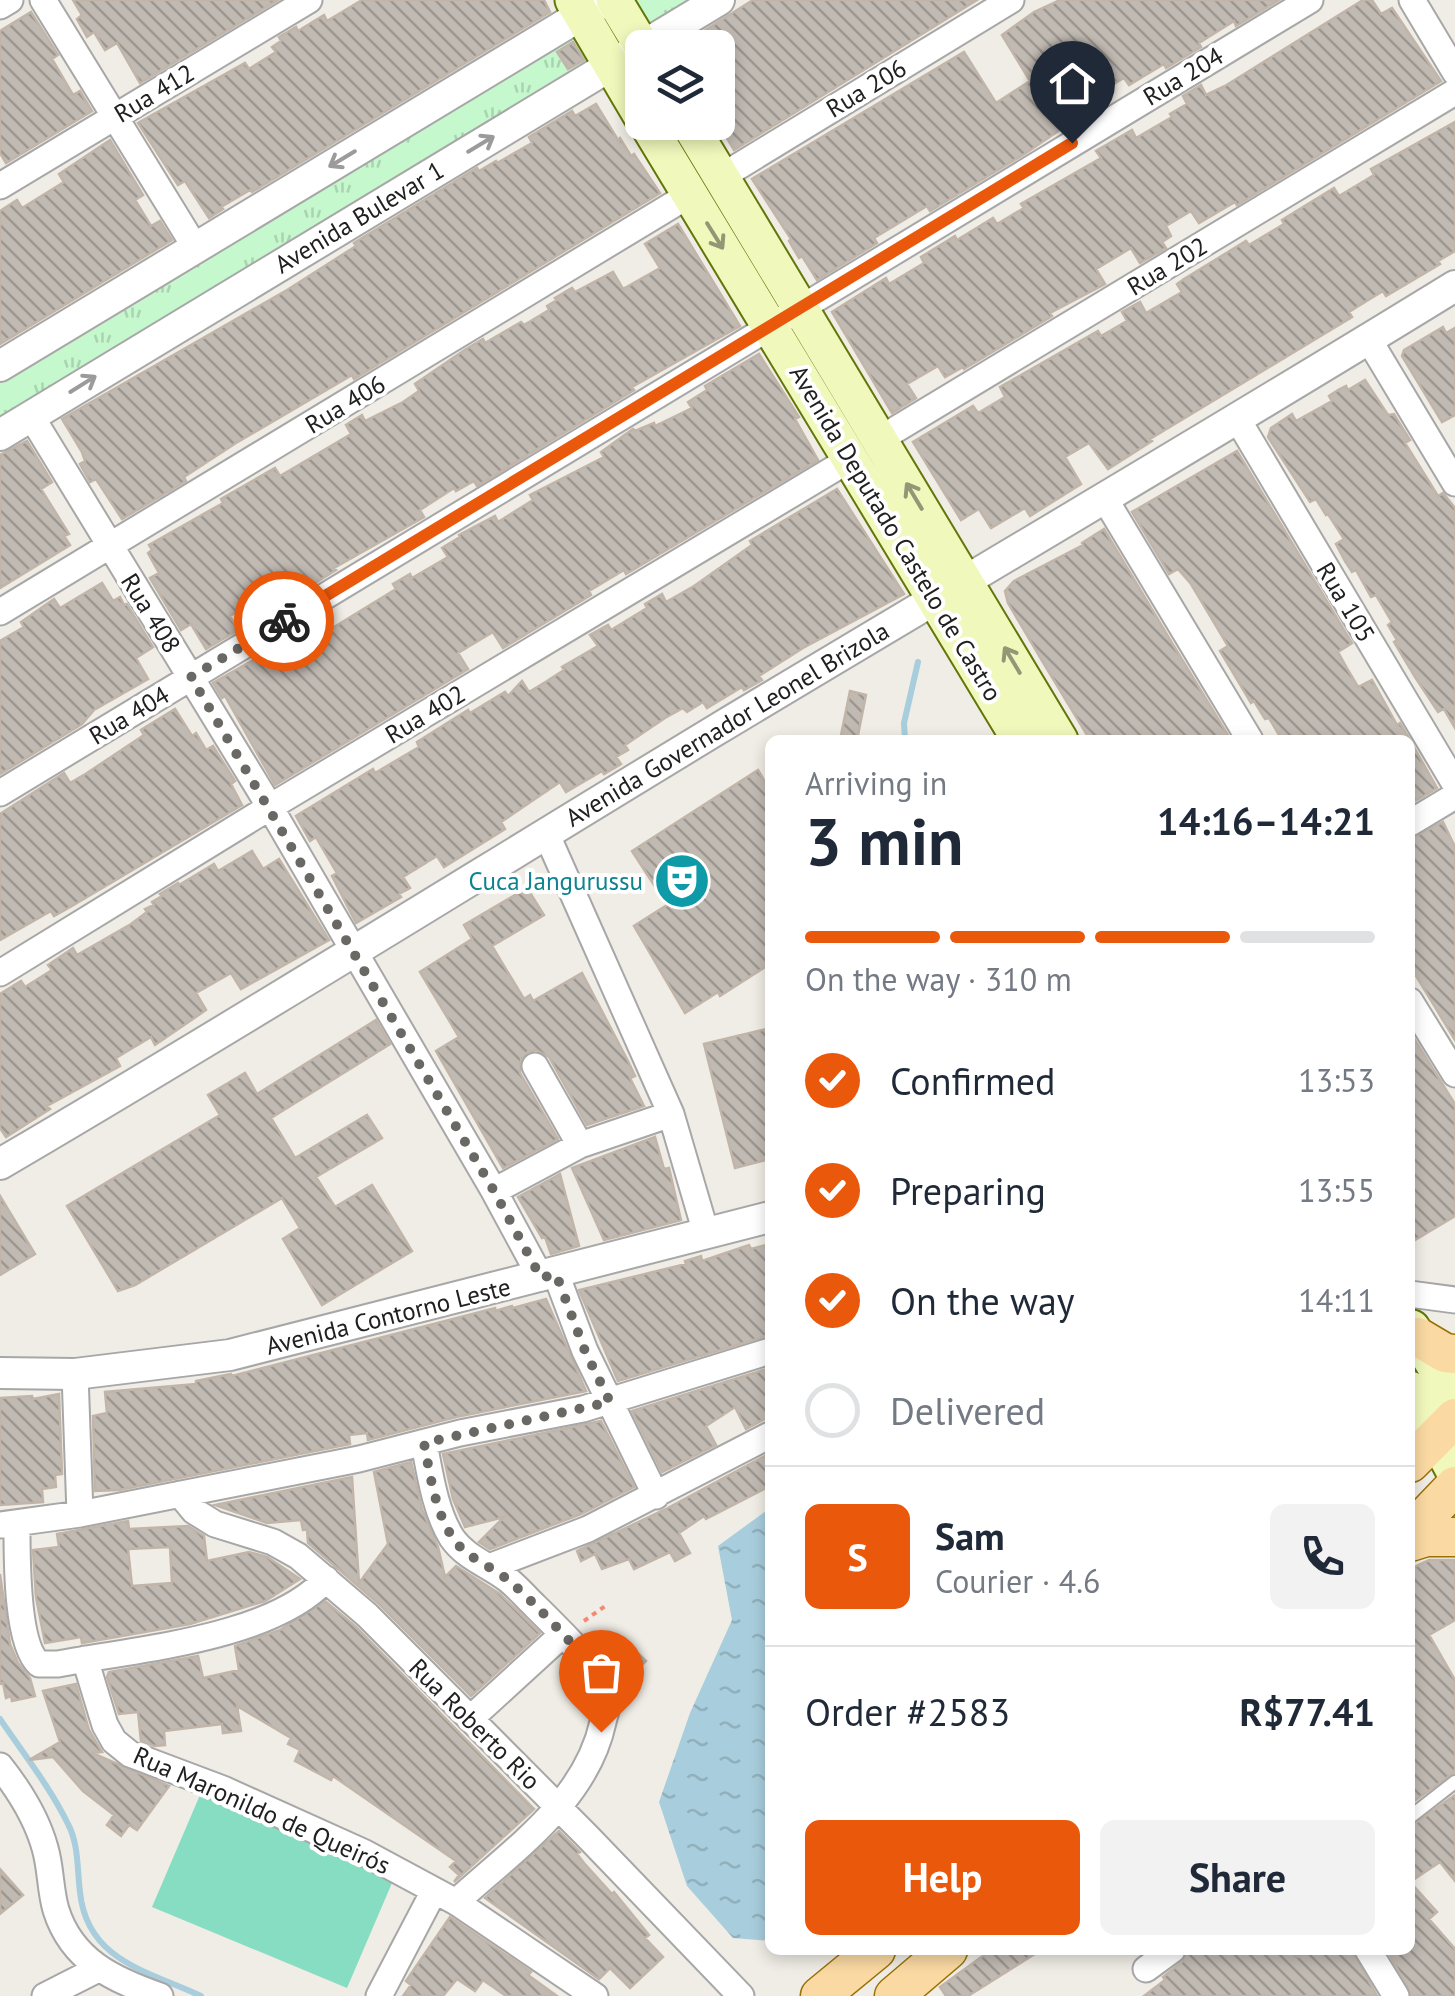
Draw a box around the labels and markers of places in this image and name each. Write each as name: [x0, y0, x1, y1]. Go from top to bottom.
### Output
pin: [1030, 41, 1115, 144]
theatre icon: Cuca Jangurussu: [652, 851, 712, 911]
place label: Cuca Jangurussu: [469, 865, 643, 897]
pin: [559, 1630, 644, 1733]

